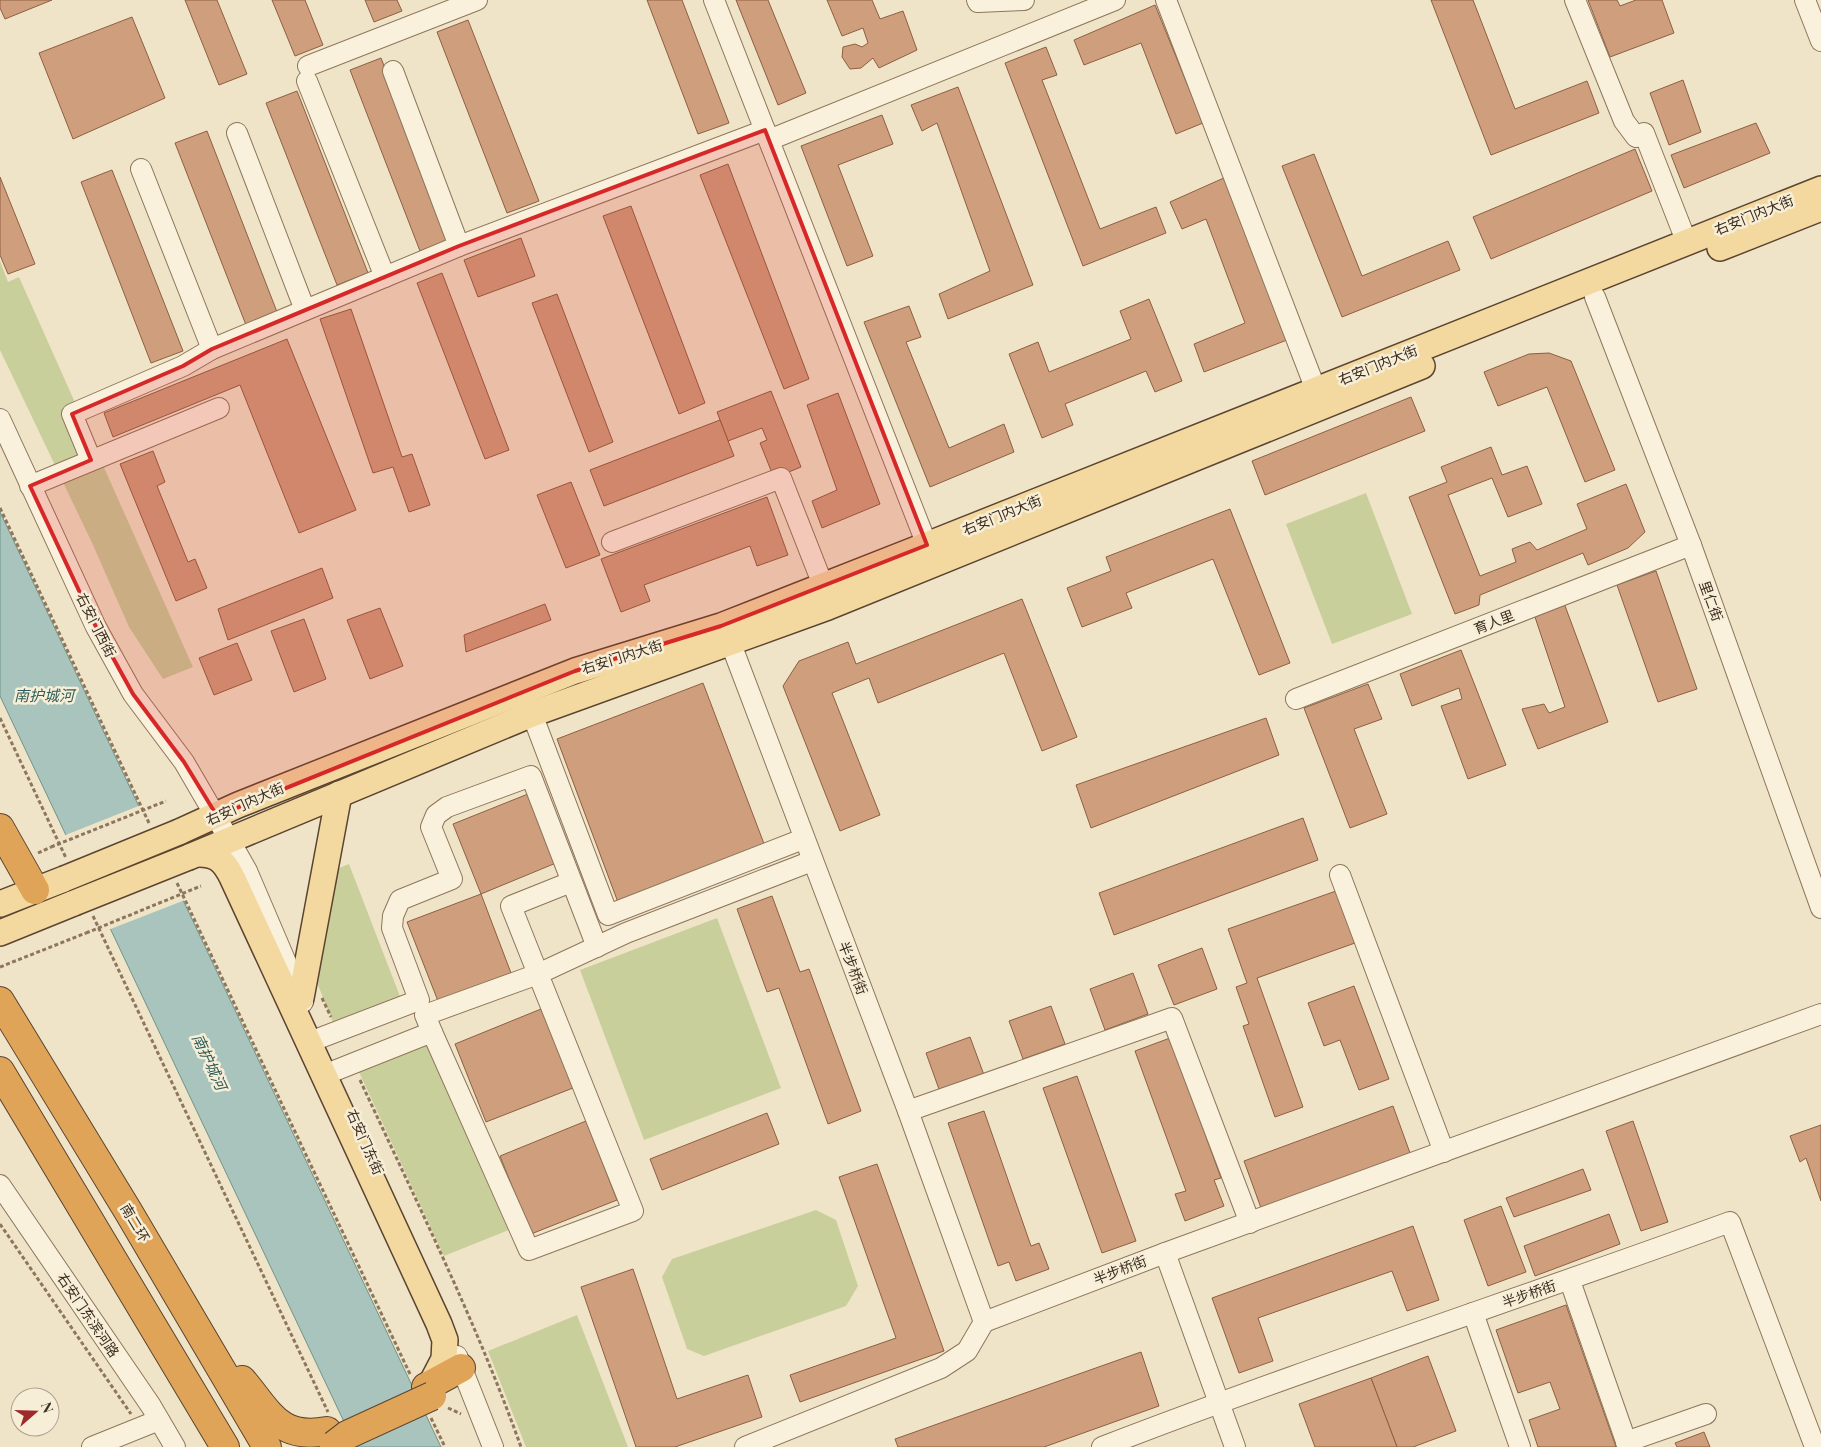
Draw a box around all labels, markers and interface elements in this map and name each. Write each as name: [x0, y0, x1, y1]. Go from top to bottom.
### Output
street label: 右安门内大街: [1711, 190, 1796, 239]
street label: 右安门内大街: [1335, 340, 1420, 389]
street label: 右安门内大街: [959, 490, 1044, 539]
street label: 里仁街: [1695, 578, 1728, 624]
street label: 右安门西街: [72, 589, 121, 660]
street label: 育人里: [1471, 605, 1517, 638]
street label: 右安门内大街: [579, 635, 665, 678]
water label: 南护城河: [14, 685, 77, 705]
street label: 右安门内大街: [203, 778, 287, 829]
street label: 半步桥街: [835, 938, 872, 997]
water label: 南护城河: [188, 1030, 233, 1096]
street label: 右安门东街: [343, 1106, 388, 1178]
street label: 南二环: [116, 1200, 154, 1246]
street label: 半步桥街: [1090, 1251, 1149, 1288]
street label: 右安门东滨河路: [53, 1269, 124, 1361]
street label: 半步桥街: [1499, 1275, 1558, 1312]
north arrow: [10, 1387, 60, 1437]
text: N: [37, 1399, 58, 1415]

